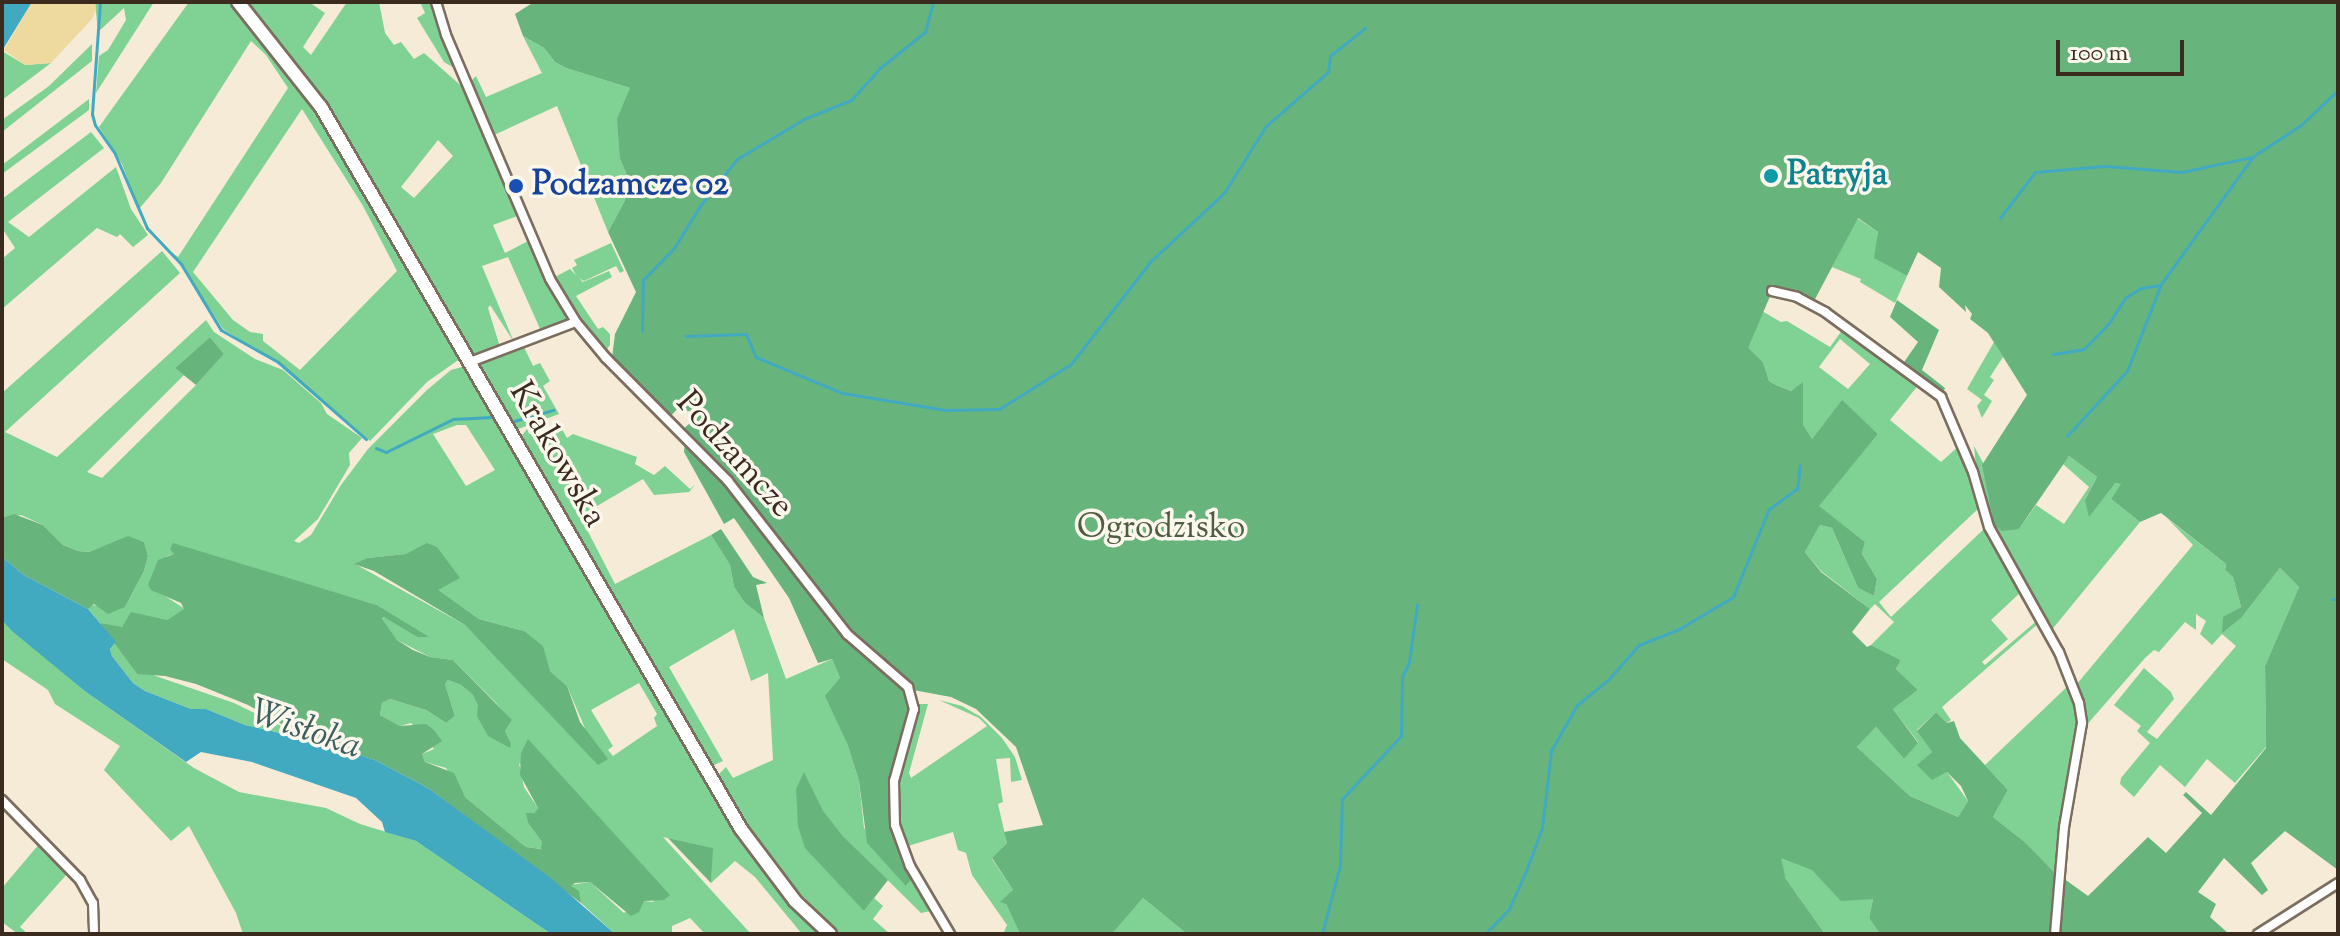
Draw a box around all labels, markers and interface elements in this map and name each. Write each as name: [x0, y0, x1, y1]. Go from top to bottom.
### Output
scale bar: [2060, 24, 2188, 74]
text: 100 m: [2070, 37, 2128, 71]
place label: Patryja: [1787, 156, 1888, 196]
place label: Podzamcze 02: [532, 166, 729, 206]
marker: Patryja: [1762, 167, 1780, 185]
marker: Podzamcze 02: [507, 177, 525, 195]
street label: Krakowska: [499, 375, 615, 535]
street label: Podzamcze: [667, 383, 801, 527]
park label: Ogrodzisko: [1077, 509, 1245, 549]
water label: Wisłoka: [244, 692, 366, 770]

